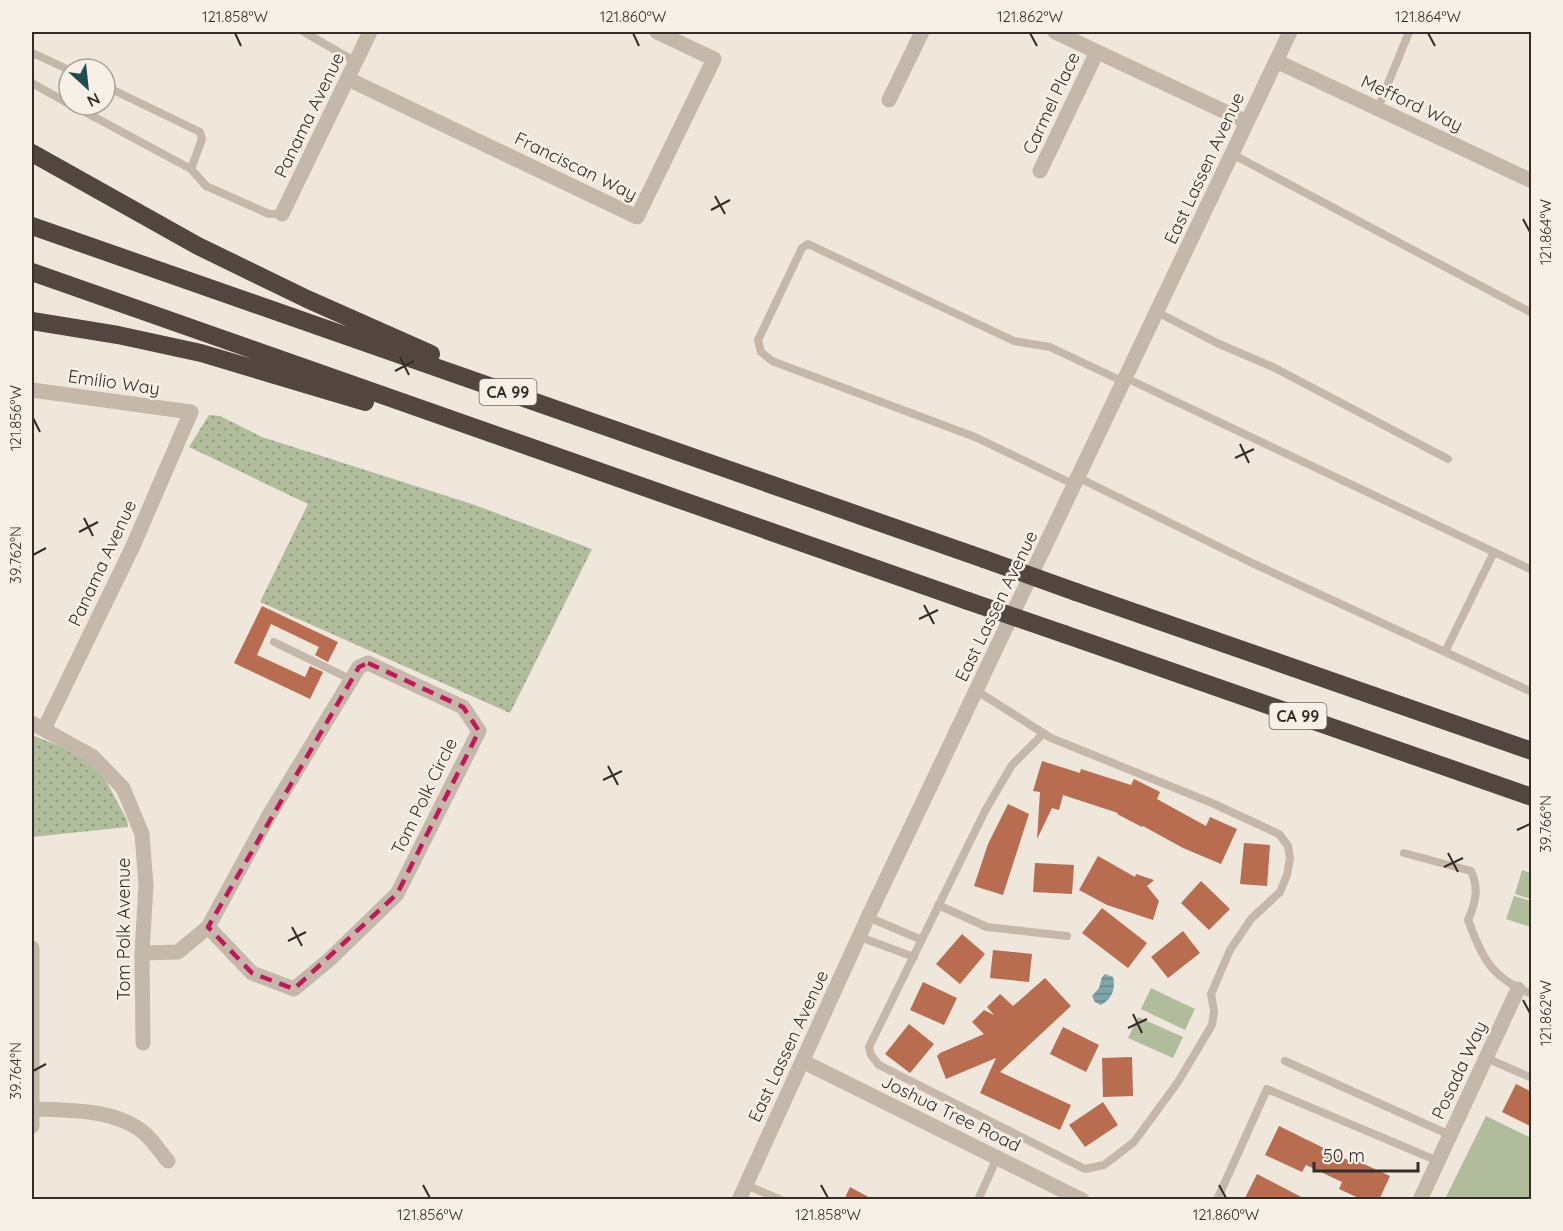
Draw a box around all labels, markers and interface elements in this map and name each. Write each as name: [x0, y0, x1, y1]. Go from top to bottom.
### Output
text: 121.858°W: [202, 7, 268, 26]
text: 121.860°W: [600, 7, 667, 26]
text: 121.862°W: [997, 7, 1064, 26]
text: 121.864°W: [1395, 7, 1461, 26]
street label: Carmel Place: [1017, 48, 1085, 158]
street label: Panama Avenue: [269, 49, 349, 181]
north arrow: [57, 57, 117, 117]
street label: Mefford Way: [1357, 69, 1467, 137]
street label: East Lassen Avenue: [1159, 88, 1249, 248]
text: N: [84, 89, 104, 112]
street label: Franciscan Way: [511, 126, 641, 206]
text: 121.864°W: [1536, 199, 1555, 265]
street label: Emilio Way: [67, 364, 161, 400]
road number: CA 99: [480, 379, 536, 405]
text: 121.856°W: [6, 385, 25, 451]
street label: Panama Avenue: [63, 496, 141, 630]
text: 39.762°N: [6, 526, 25, 584]
street label: East Lassen Avenue: [949, 527, 1043, 685]
road number: CA 99: [1270, 703, 1326, 729]
street label: Tom Polk Circle: [386, 734, 462, 858]
text: 39.766°N: [1536, 795, 1555, 853]
street label: Tom Polk Avenue: [112, 858, 135, 1000]
street label: East Lassen Avenue: [743, 966, 833, 1126]
text: 121.862°W: [1536, 979, 1555, 1046]
street label: Posada Way: [1426, 1017, 1492, 1123]
text: 39.764°N: [6, 1042, 25, 1100]
street label: Joshua Tree Road: [878, 1069, 1024, 1157]
scale bar: [1314, 1135, 1418, 1173]
text: 50 m: [1323, 1144, 1365, 1167]
text: 121.856°W: [397, 1205, 463, 1224]
text: 121.858°W: [795, 1205, 861, 1224]
text: 121.860°W: [1193, 1205, 1260, 1224]

